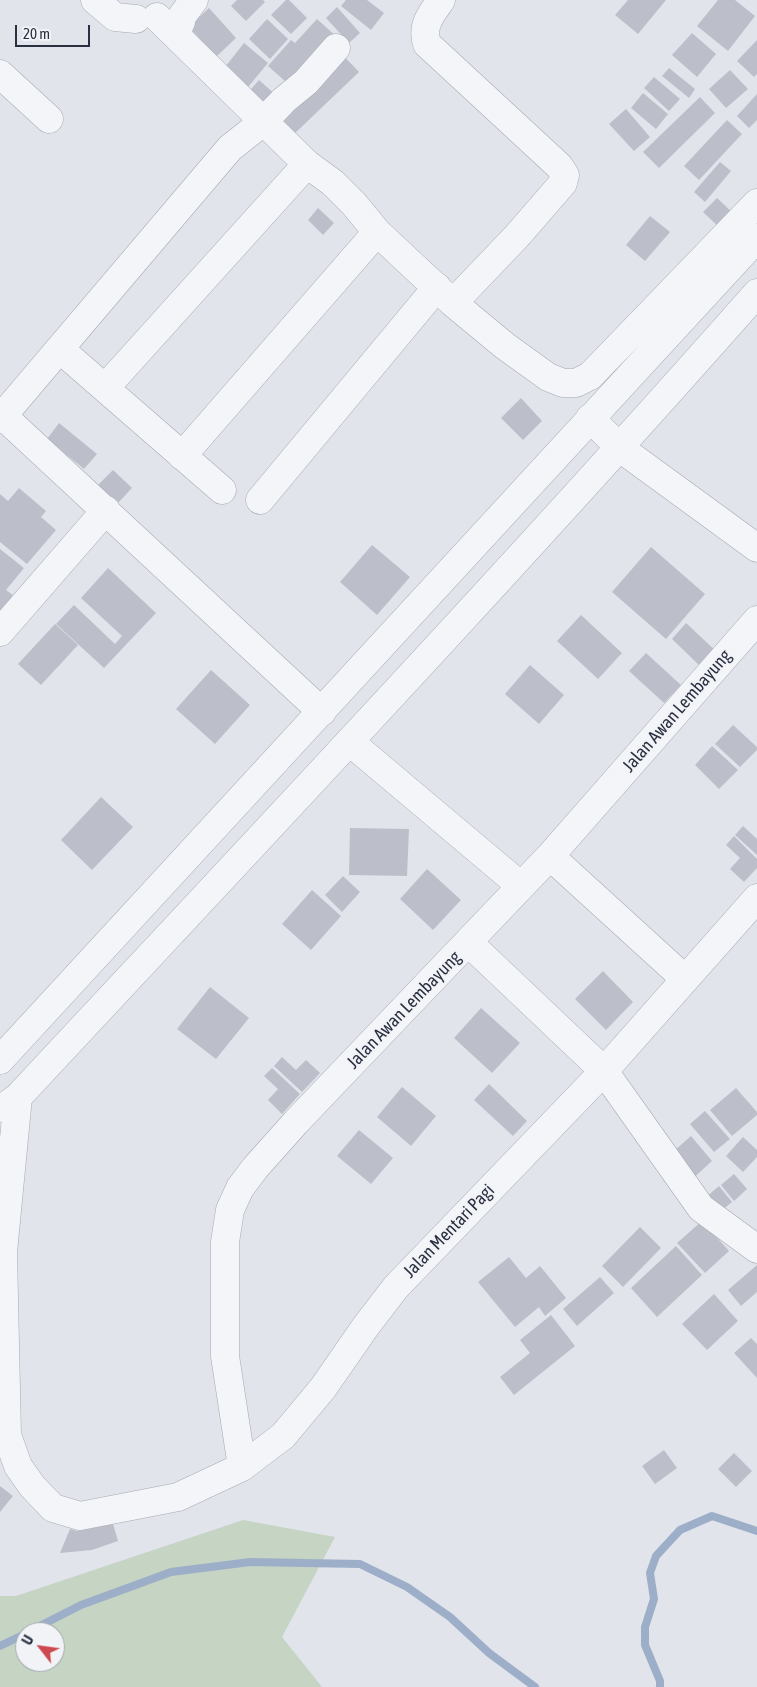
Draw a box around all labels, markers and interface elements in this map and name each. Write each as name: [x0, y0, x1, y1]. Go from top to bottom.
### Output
scale bar: [18, 15, 92, 47]
text: 20 m: [23, 25, 50, 42]
street label: Jalan Awan Lembayung: [618, 645, 736, 777]
street label: Jalan Awan Lembayung: [342, 947, 466, 1073]
street label: Jalan Mentari Pagi: [399, 1180, 499, 1282]
north arrow: [15, 1622, 65, 1672]
text: U: [19, 1632, 37, 1648]

